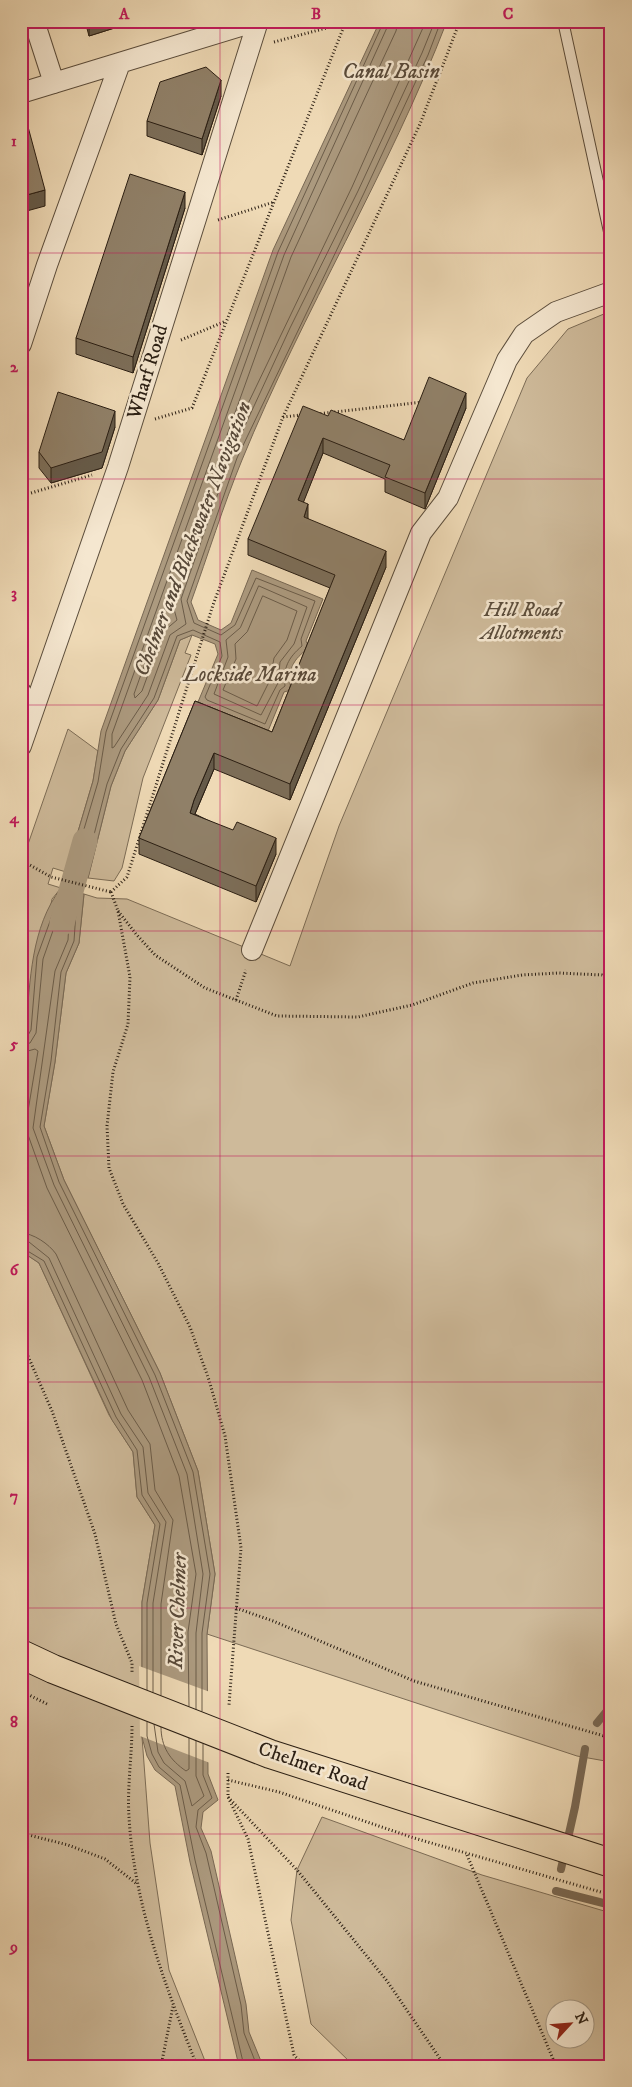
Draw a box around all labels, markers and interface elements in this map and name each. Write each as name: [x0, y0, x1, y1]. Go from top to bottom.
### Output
text: A: [118, 4, 130, 24]
text: B: [311, 4, 321, 24]
text: C: [503, 4, 513, 24]
water label: Canal Basin: [342, 59, 440, 85]
text: 1: [11, 131, 17, 151]
street label: Wharf Road: [122, 322, 174, 423]
text: 2: [10, 357, 19, 377]
water label: Chelmer and Blackwater Navigation: [129, 398, 258, 680]
text: 3: [11, 583, 17, 603]
park label: Hill Road Allotments: [479, 598, 564, 646]
water label: Lockside Marina: [182, 662, 317, 688]
text: 4: [8, 808, 19, 828]
text: 5: [9, 1034, 18, 1054]
text: 6: [10, 1260, 20, 1280]
text: 7: [10, 1486, 18, 1506]
water label: River Chelmer: [163, 1551, 193, 1670]
text: 8: [10, 1712, 18, 1732]
street label: Chelmer Road: [255, 1737, 371, 1797]
text: 9: [9, 1937, 18, 1957]
north arrow: [544, 2000, 594, 2050]
text: N: [570, 2010, 592, 2028]

